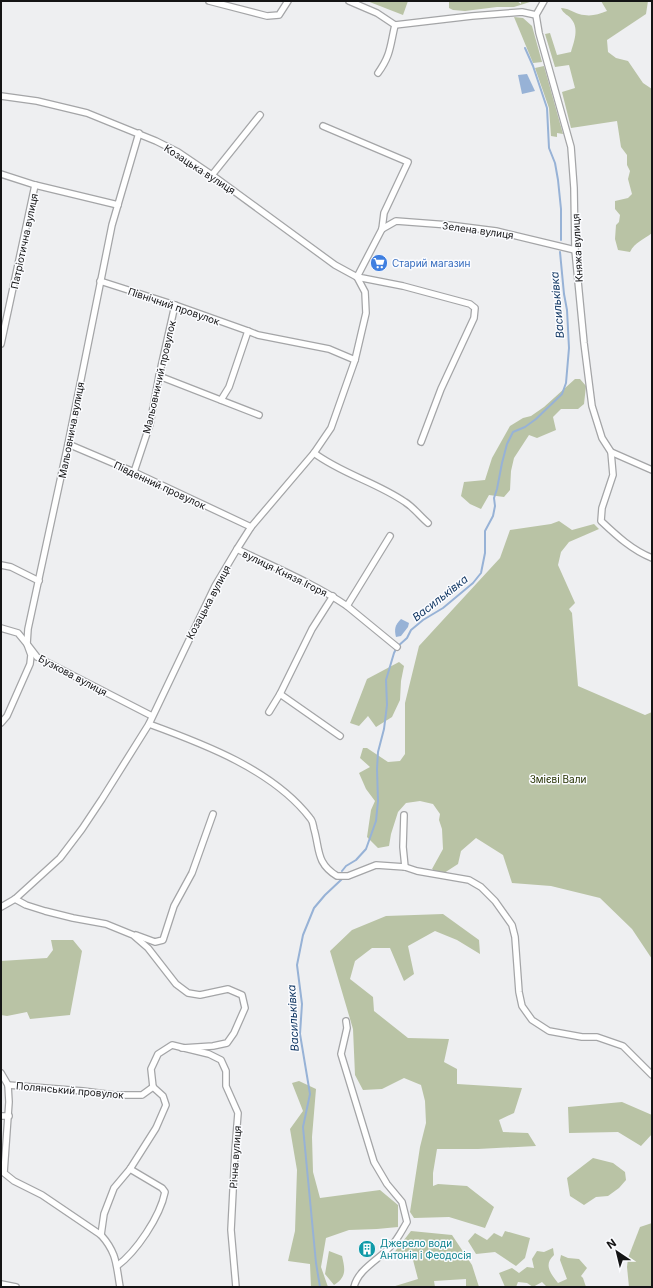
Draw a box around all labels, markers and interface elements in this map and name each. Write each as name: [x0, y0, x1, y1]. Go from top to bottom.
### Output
street label: Козацька вулиця: [162, 142, 238, 196]
street label: Патріотична вулиця: [8, 192, 40, 290]
street label: Княжа вулиця: [569, 213, 585, 283]
street label: Зелена вулиця: [442, 219, 514, 241]
supermarket icon: Старий магазин: [369, 253, 389, 273]
place label: Старий магазин: [392, 257, 470, 269]
water label: Васильківка: [547, 271, 567, 339]
street label: Північний провулок: [127, 285, 222, 328]
street label: Мальовничий провулок: [140, 319, 178, 435]
street label: Мальовнича вулиця: [56, 381, 86, 479]
street label: Південний провулок: [112, 458, 208, 512]
street label: вулиця Князя Ігоря: [241, 547, 329, 599]
street label: Козацька вулиця: [183, 563, 233, 641]
water label: Васильківка: [409, 572, 471, 624]
street label: Бузкова вулиця: [37, 652, 109, 698]
park label: Змієві Вали: [530, 773, 586, 785]
water label: Васильківка: [284, 984, 302, 1052]
street label: Полянський провулок: [16, 1079, 125, 1101]
street label: Річна вулиця: [227, 1125, 243, 1189]
north arrow: [597, 1232, 637, 1272]
text: N: [604, 1236, 619, 1252]
place label: Джерело води Антонія і Феодосія: [380, 1237, 471, 1261]
building icon: Джерело води Антонія і Феодосія: [357, 1239, 377, 1259]

